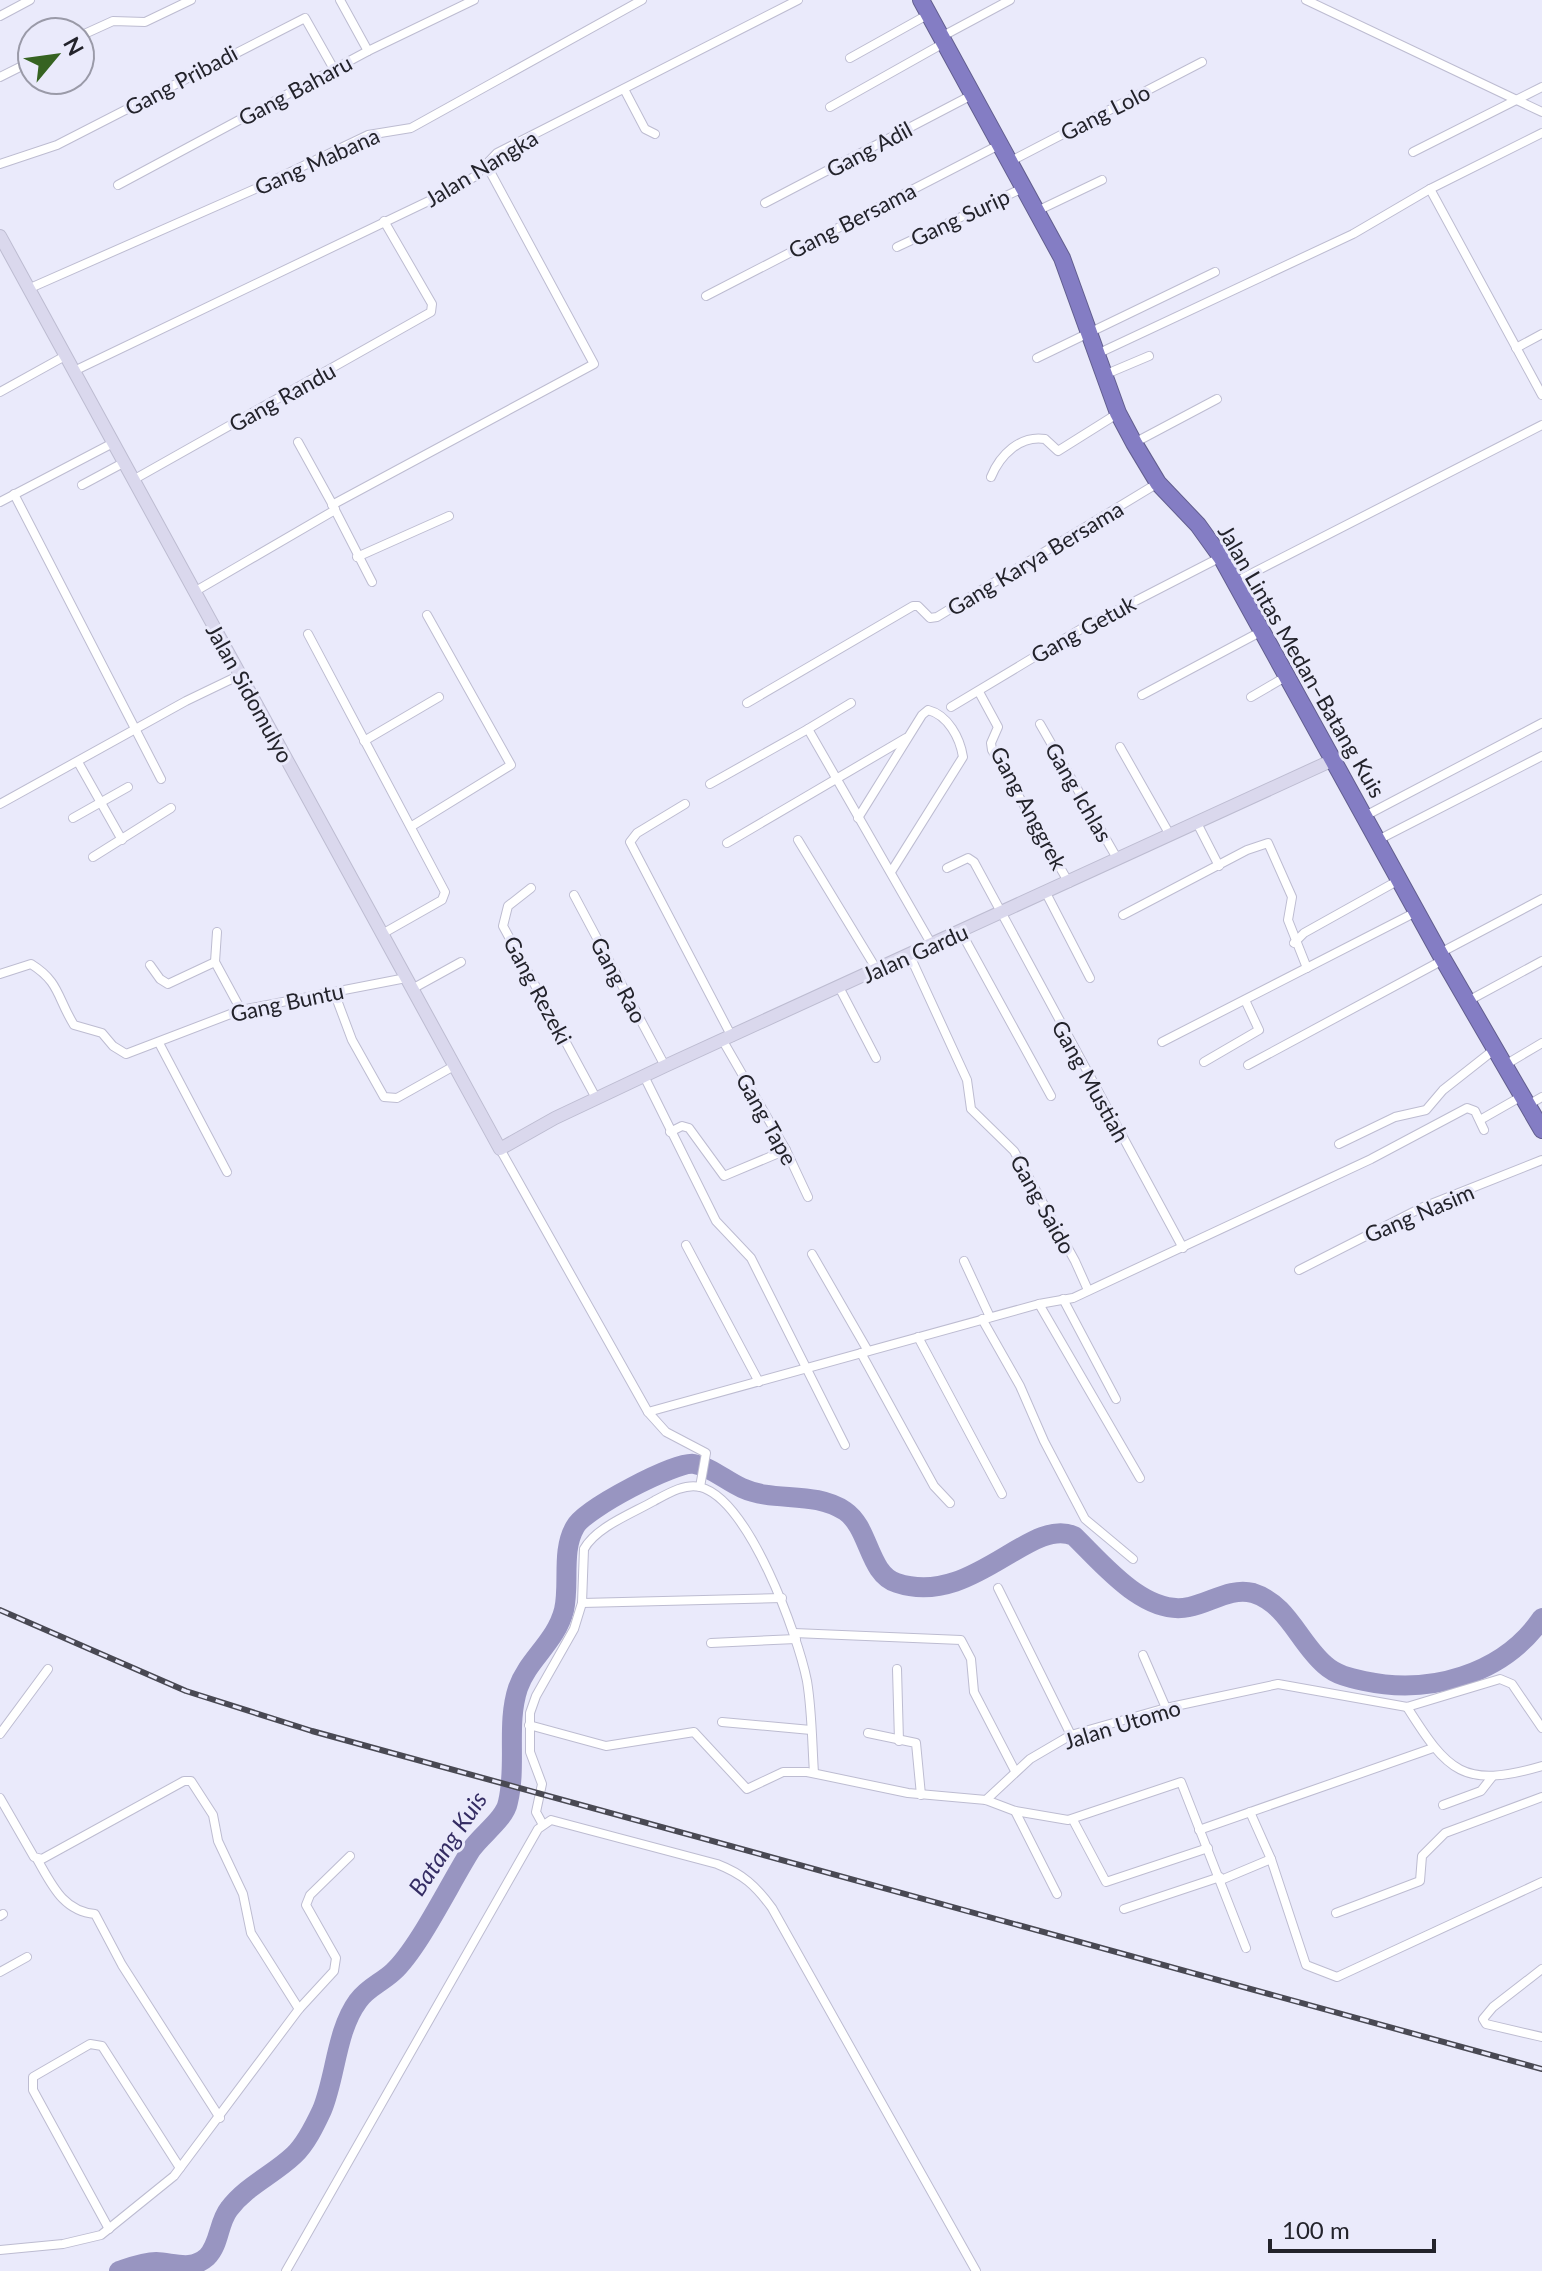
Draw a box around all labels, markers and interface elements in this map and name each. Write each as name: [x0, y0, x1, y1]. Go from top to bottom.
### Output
north arrow: [16, 16, 96, 96]
text: N: [58, 32, 90, 60]
street label: Gang Pribadi: [120, 39, 242, 121]
street label: Gang Baharu: [234, 49, 356, 131]
street label: Gang Lolo: [1056, 78, 1154, 146]
street label: Gang Adil: [822, 115, 916, 183]
street label: Gang Mabana: [250, 121, 384, 201]
street label: Jalan Nangka: [420, 124, 542, 212]
street label: Gang Bersama: [784, 176, 920, 264]
street label: Gang Surip: [906, 182, 1014, 252]
street label: Gang Randu: [224, 357, 340, 437]
street label: Gang Karya Bersama: [942, 495, 1128, 621]
street label: Jalan Lintas Medan–Batang Kuis: [1213, 520, 1391, 802]
street label: Gang Getuk: [1026, 589, 1141, 669]
street label: Jalan Sidomulyo: [201, 619, 299, 767]
street label: Gang Ichlas: [1040, 737, 1118, 847]
street label: Gang Anggrek: [985, 742, 1073, 875]
street label: Jalan Gardu: [858, 918, 972, 988]
street label: Gang Rezeki: [498, 931, 578, 1049]
street label: Gang Rao: [585, 932, 653, 1028]
street label: Gang Buntu: [228, 977, 346, 1027]
street label: Gang Mustiah: [1046, 1015, 1136, 1147]
street label: Gang Tape: [731, 1068, 803, 1170]
street label: Gang Saido: [1005, 1150, 1081, 1258]
street label: Gang Nasim: [1360, 1178, 1478, 1248]
street label: Jalan Utomo: [1060, 1693, 1184, 1755]
water label: Batang Kuis: [402, 1785, 493, 1900]
scale bar: [1270, 2203, 1434, 2253]
text: 100 m: [1282, 2215, 1350, 2244]

